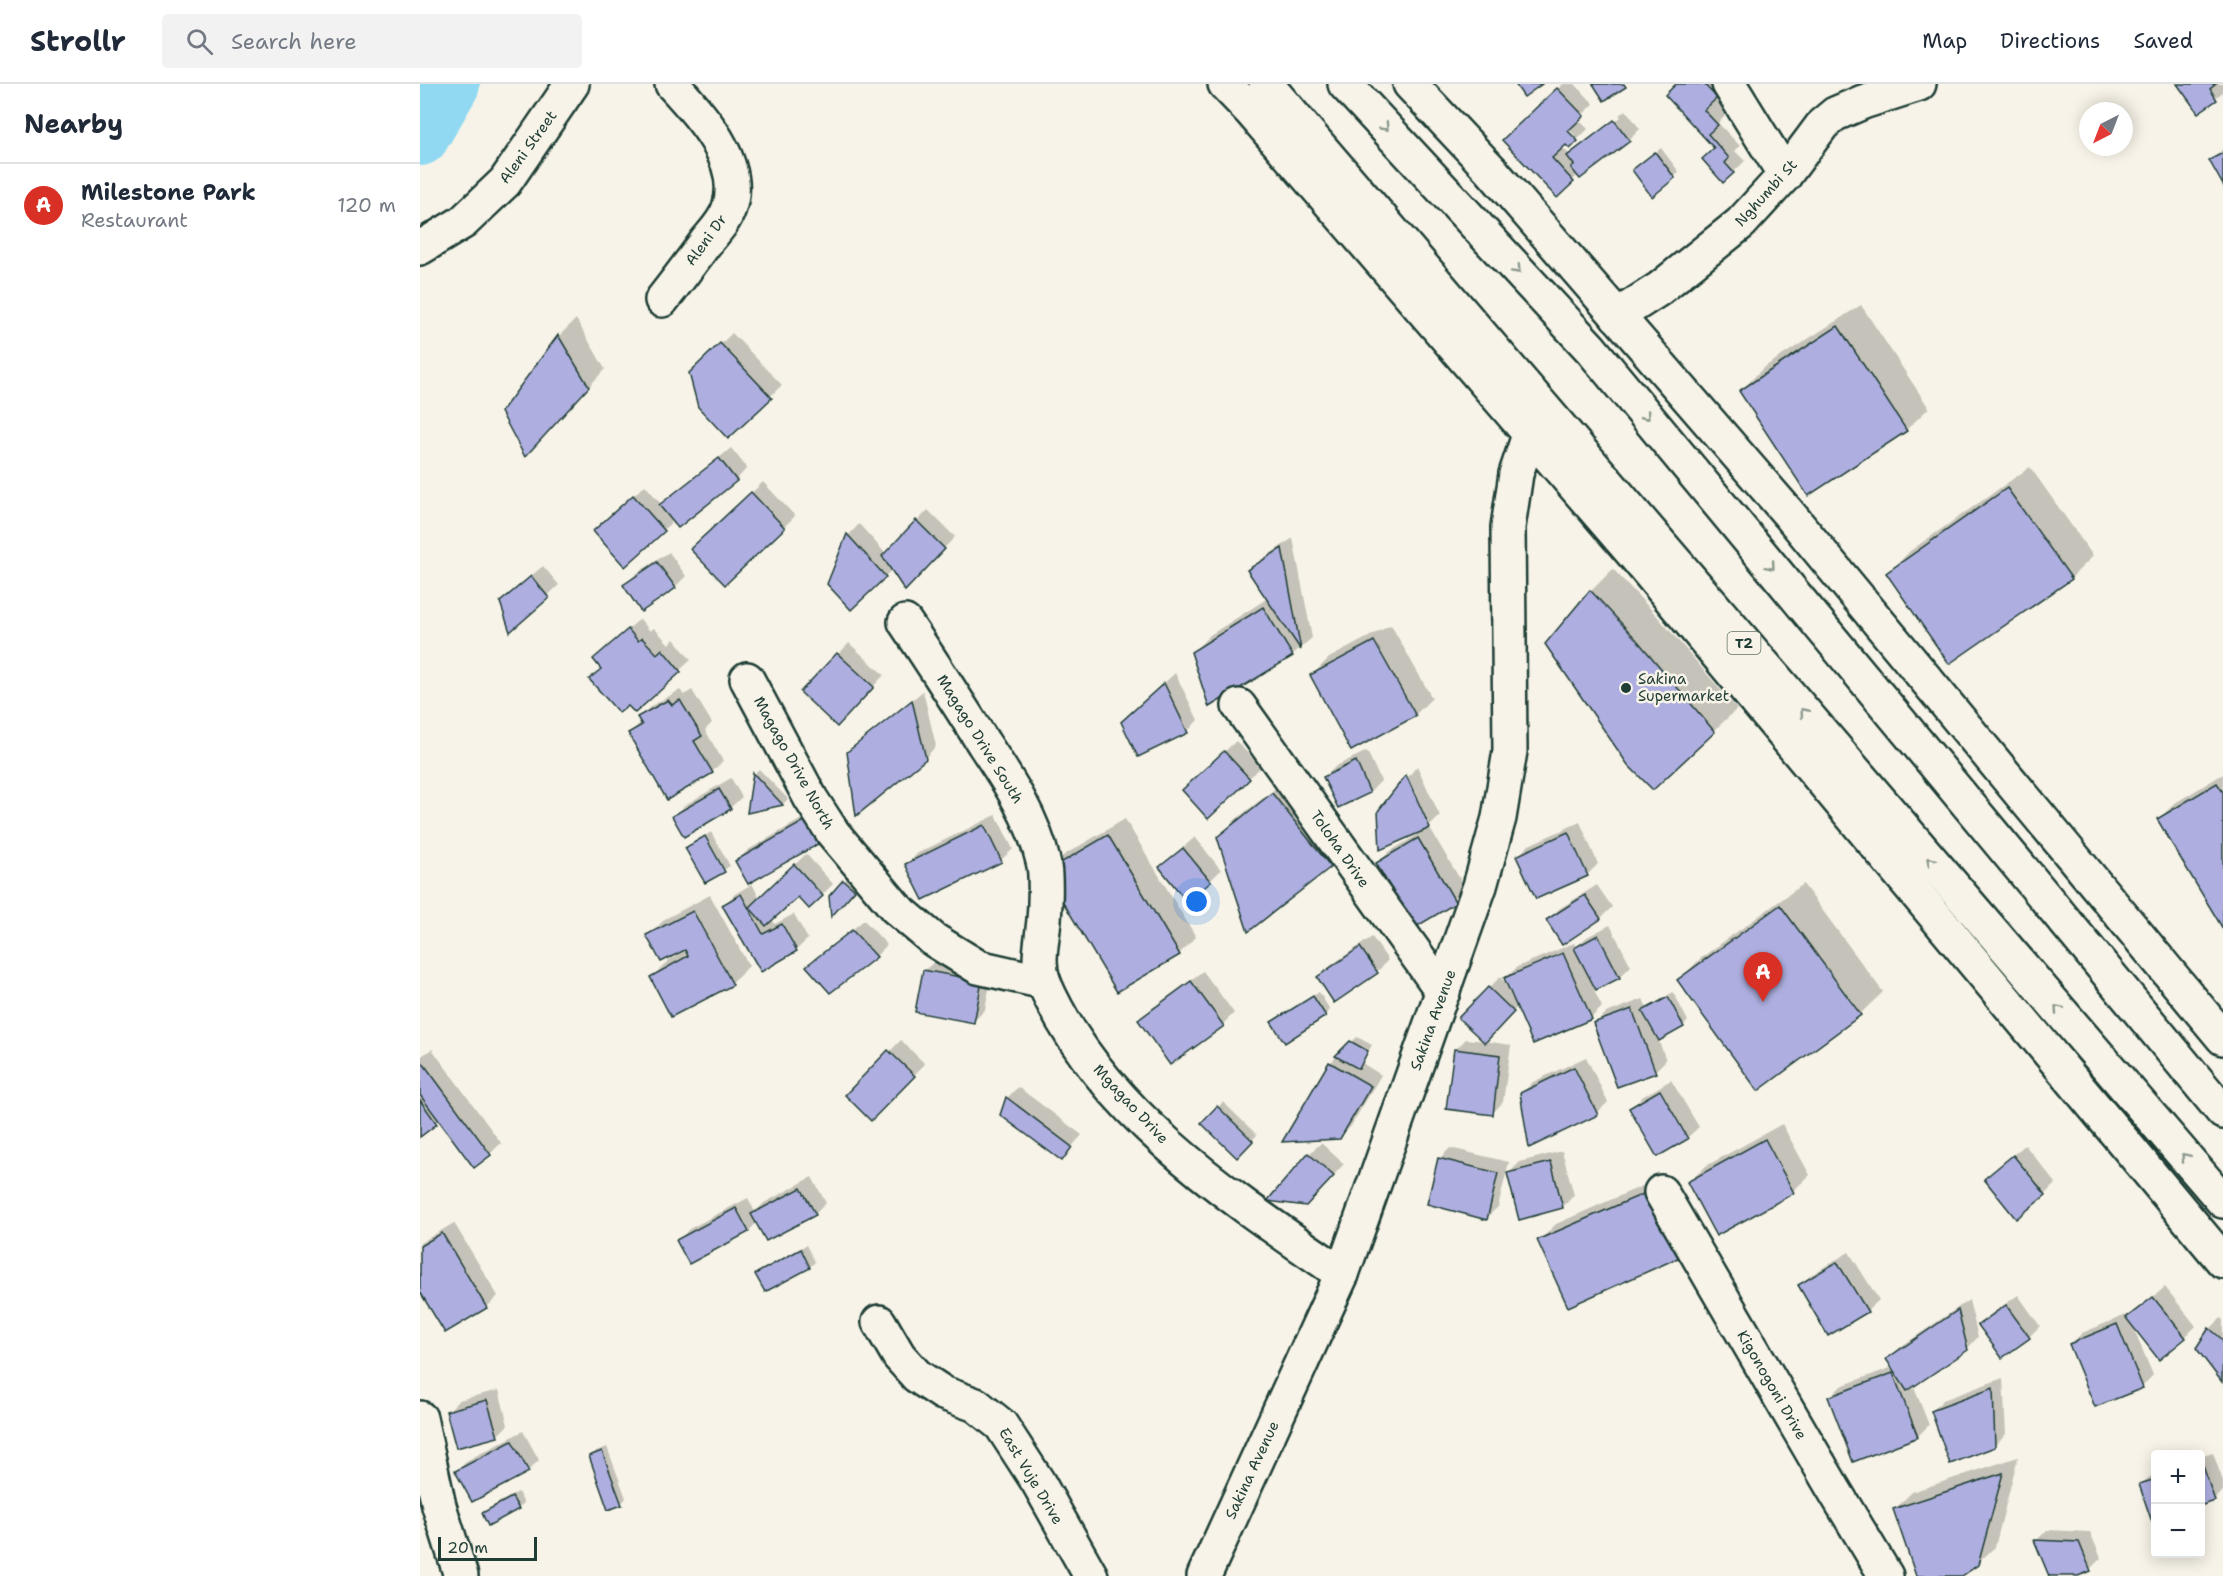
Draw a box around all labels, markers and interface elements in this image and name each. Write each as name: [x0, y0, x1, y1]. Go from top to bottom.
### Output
search box: [162, 14, 582, 68]
text: Strollr: [30, 22, 126, 60]
icon: search: [183, 25, 216, 58]
text: Search here: [231, 27, 357, 56]
text: Map: [1922, 27, 1967, 55]
text: Directions: [2000, 27, 2100, 55]
text: Saved: [2133, 27, 2193, 55]
north arrow: [2079, 102, 2133, 156]
text: Nearby: [24, 106, 123, 141]
street label: Aleni Street: [495, 106, 561, 188]
one-way arrow: [1378, 120, 1389, 131]
street label: Nghumbi St: [1730, 155, 1802, 231]
text: Milestone Park: [81, 178, 256, 207]
text: A: [36, 192, 51, 218]
text: 120 m: [337, 192, 396, 218]
text: Restaurant: [81, 207, 188, 233]
street label: Aleni Dr: [681, 210, 731, 270]
one-way arrow: [1510, 263, 1521, 274]
one-way arrow: [1639, 409, 1650, 420]
one-way arrow: [1763, 560, 1774, 571]
road number: T2: [1728, 632, 1760, 654]
place label: Sakina Supermarket: [1638, 669, 1729, 706]
street label: Magago Drive South: [932, 671, 1028, 807]
marker: Sakina Supermarket: [1619, 681, 1633, 695]
street label: Magago Drive North: [749, 693, 839, 833]
one-way arrow: [1800, 709, 1811, 719]
street label: Toloha Drive: [1306, 806, 1374, 892]
one-way arrow: [1927, 857, 1938, 868]
your location: [1182, 887, 1211, 916]
pin: A: [1744, 952, 1782, 1002]
street label: Sakina Avenue: [1405, 967, 1461, 1073]
one-way arrow: [2054, 1005, 2065, 1016]
street label: Mgagao Drive: [1089, 1060, 1173, 1148]
one-way arrow: [2181, 1153, 2192, 1164]
street label: Kigonogoni Drive: [1733, 1327, 1811, 1443]
street label: Sakina Avenue: [1220, 1418, 1284, 1522]
street label: East Vuje Drive: [994, 1424, 1068, 1528]
map controls: [2151, 1450, 2205, 1558]
button: +: [2151, 1450, 2205, 1504]
button: −: [2151, 1504, 2205, 1558]
scale bar: [438, 1534, 537, 1562]
text: 20 m: [447, 1537, 488, 1558]

